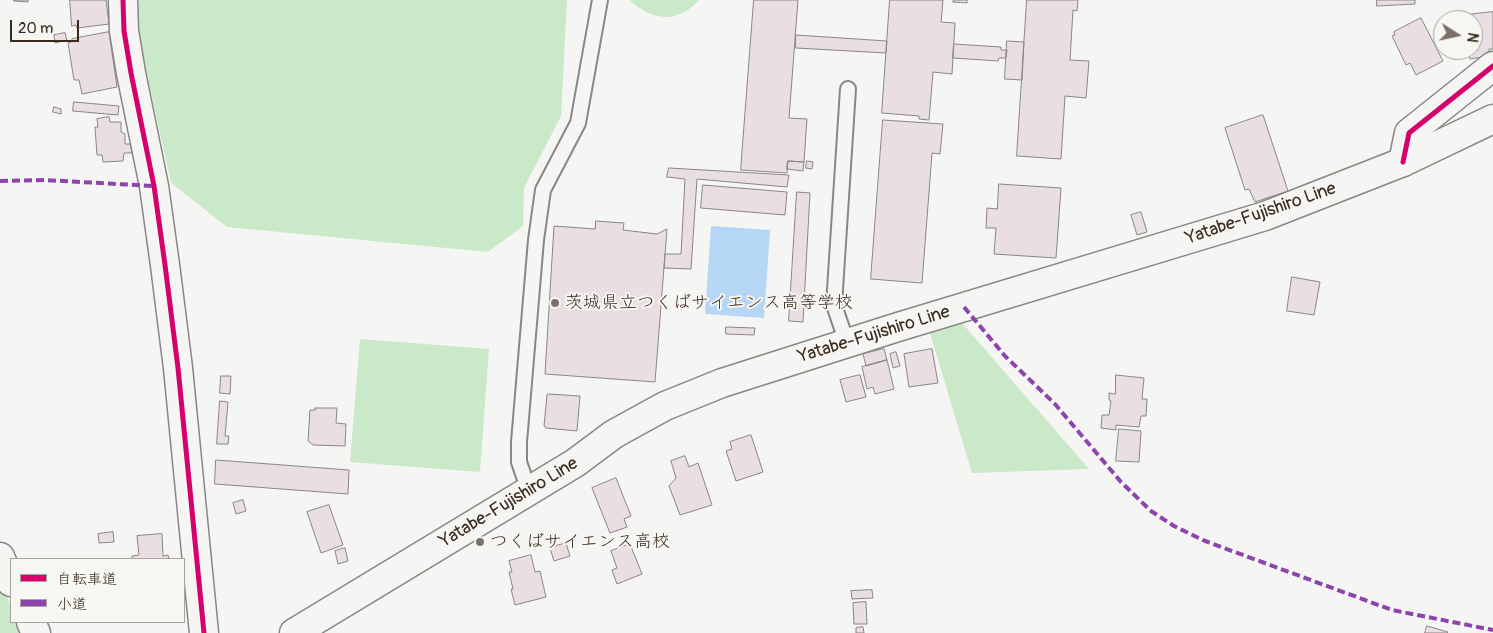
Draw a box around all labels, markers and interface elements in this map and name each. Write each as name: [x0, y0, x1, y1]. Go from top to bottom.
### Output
scale bar: [12, 10, 81, 42]
north arrow: [1433, 10, 1483, 60]
text: 20 m: [18, 19, 53, 38]
text: N: [1463, 31, 1481, 44]
street label: Yatabe-Fujishiro Line: [1183, 178, 1339, 250]
place label: 茨城県立つくばサイエンス高等学校: [565, 292, 853, 314]
marker: 茨城県立つくばサイエンス高等学校: [549, 297, 561, 309]
street label: Yatabe-Fujishiro Line: [796, 302, 952, 368]
street label: Yatabe-Fujishiro Line: [436, 453, 582, 553]
place label: つくばサイエンス高校: [490, 531, 670, 553]
marker: つくばサイエンス高校: [474, 536, 486, 548]
legend: [10, 558, 185, 623]
text: 自転車道: [57, 570, 117, 589]
text: 小道: [57, 595, 87, 614]

